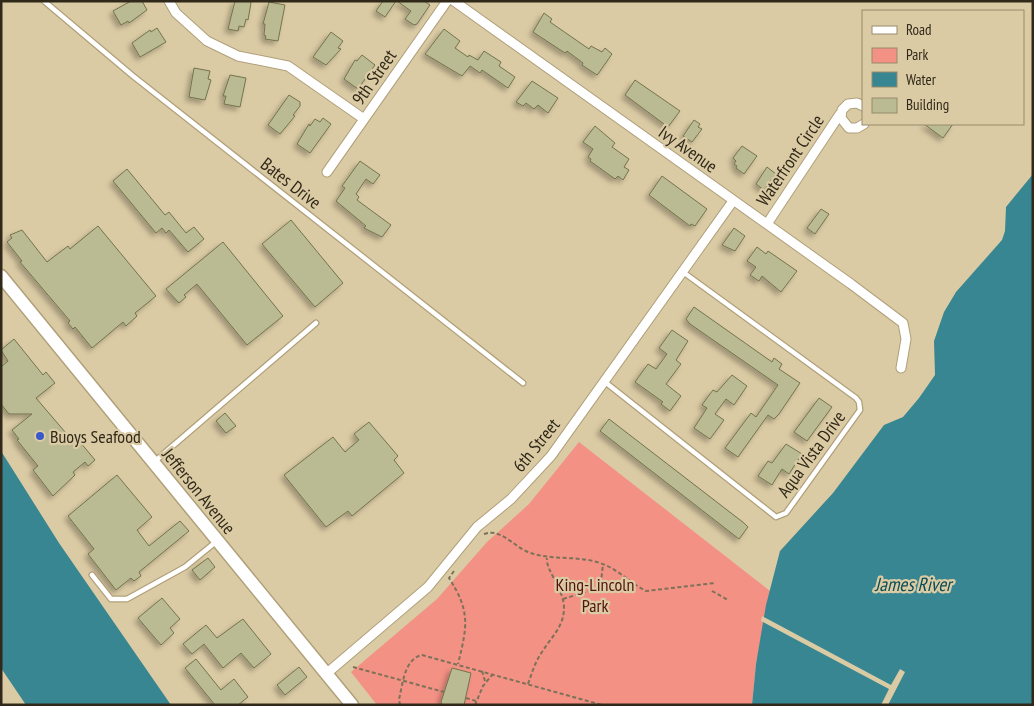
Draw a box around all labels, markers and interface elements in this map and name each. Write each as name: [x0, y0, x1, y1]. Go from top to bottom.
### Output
legend: [862, 10, 1024, 125]
text: Road: [906, 20, 932, 39]
street label: 9th Street: [347, 45, 401, 109]
text: Park: [906, 45, 928, 64]
text: Water: [906, 70, 937, 89]
text: Building: [906, 95, 949, 114]
street label: Waterfront Circle: [751, 110, 829, 210]
street label: Ivy Avenue: [654, 121, 722, 177]
street label: Bates Drive: [256, 152, 326, 214]
street label: Aqua Vista Drive: [772, 406, 850, 502]
street label: 6th Street: [508, 414, 564, 476]
place label: Buoys Seafood: [50, 425, 141, 448]
marker: Buoys Seafood: [34, 430, 46, 442]
street label: Jefferson Avenue: [157, 443, 241, 539]
water label: James River: [874, 572, 954, 596]
park label: King-Lincoln Park: [556, 573, 634, 617]

